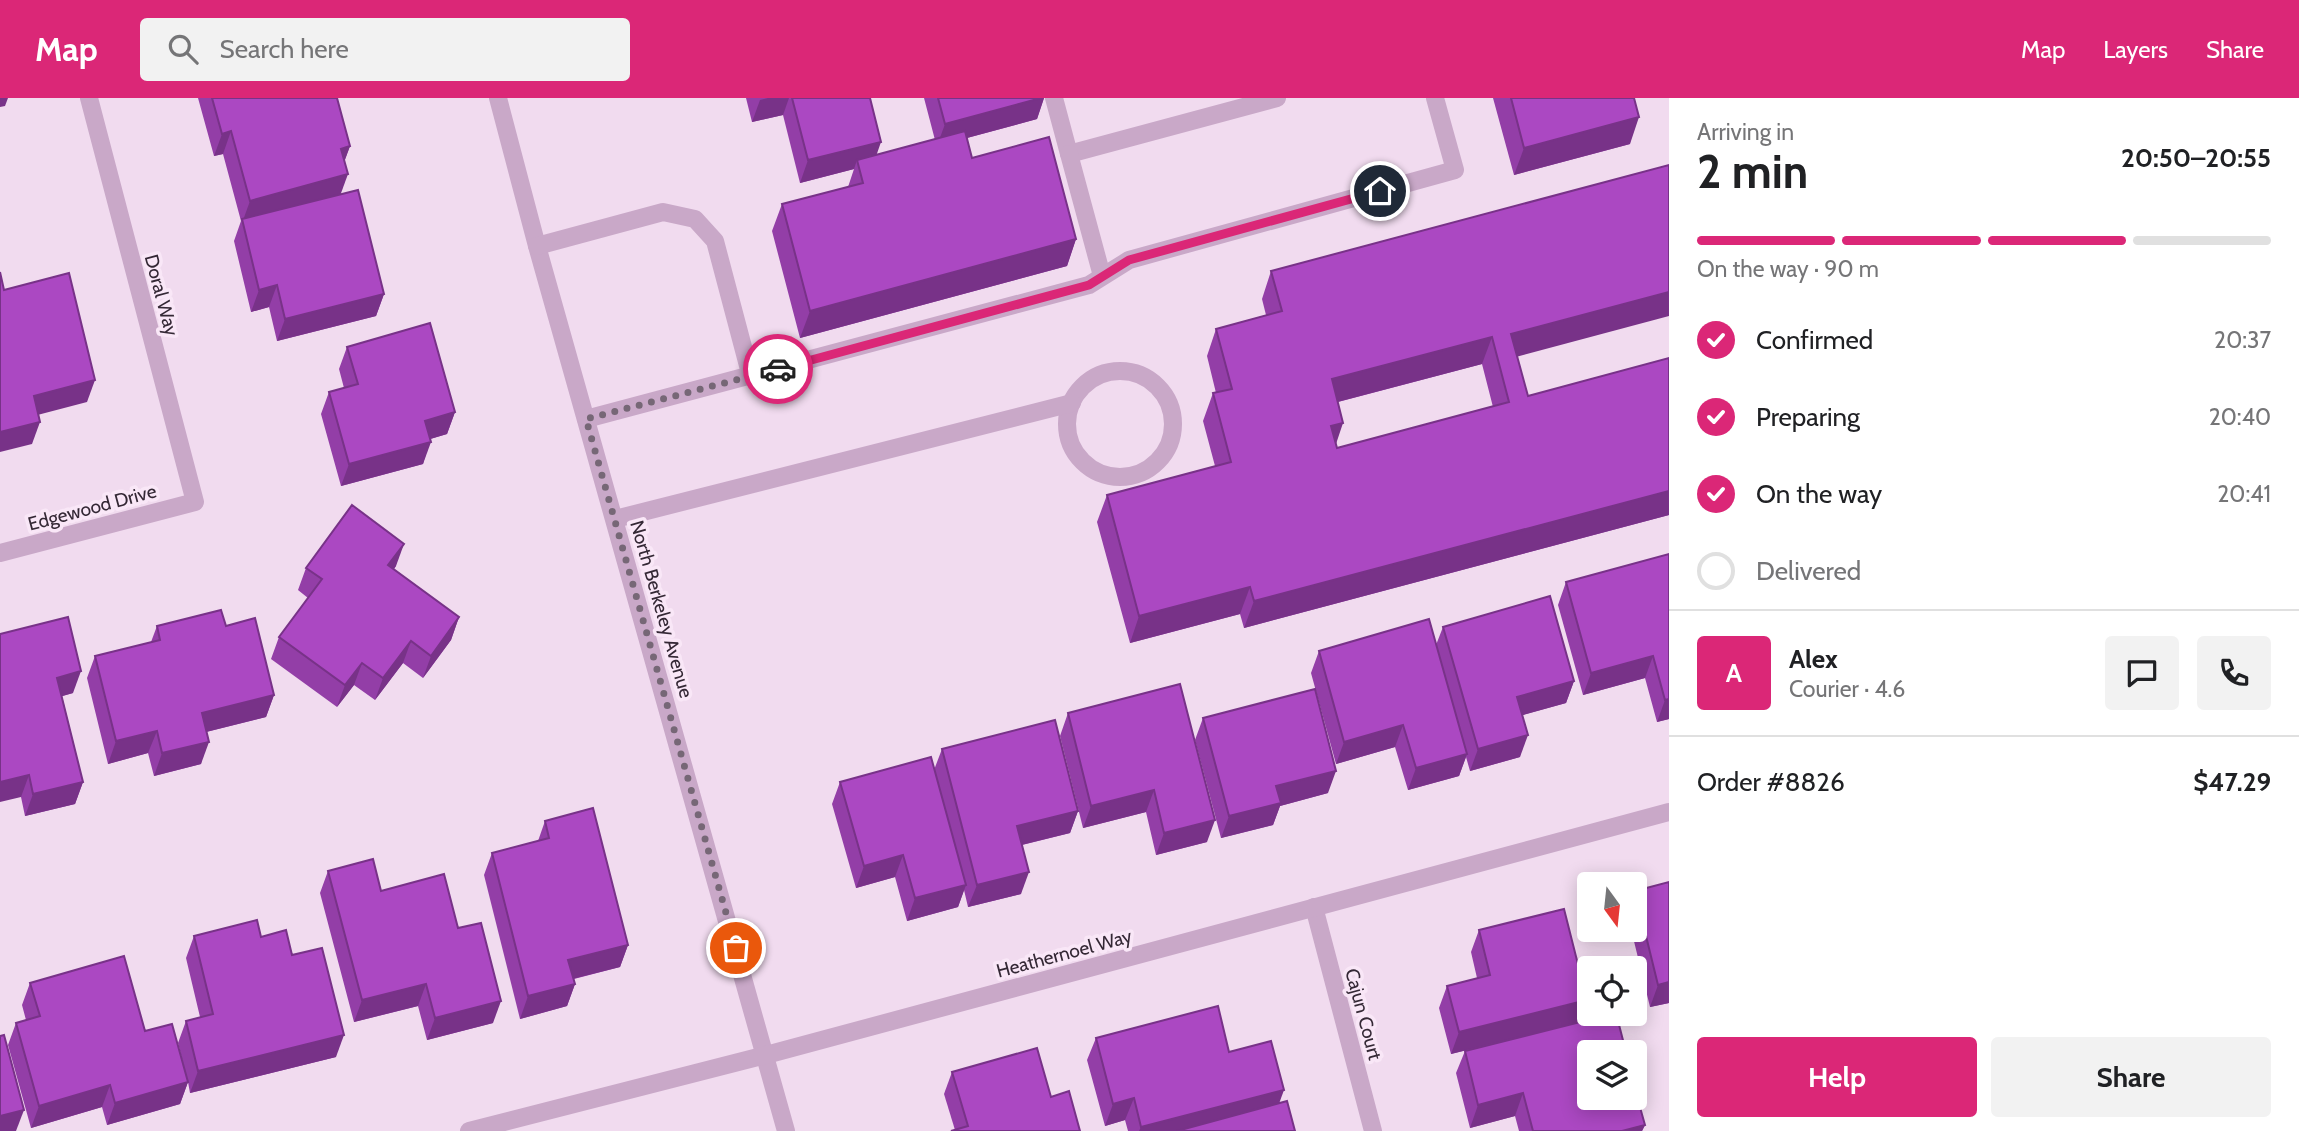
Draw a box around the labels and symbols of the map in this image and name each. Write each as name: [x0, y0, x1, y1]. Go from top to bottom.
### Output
pin: [1350, 161, 1410, 221]
street label: Doral Way: [140, 252, 184, 339]
courier: [743, 334, 813, 404]
street label: Edgewood Drive: [25, 479, 159, 536]
street label: North Berkeley Avenue: [625, 518, 698, 701]
north arrow: [1577, 872, 1647, 942]
pin: [706, 918, 766, 978]
street label: Heathernoel Way: [994, 924, 1135, 983]
street label: Cajun Court: [1340, 966, 1387, 1063]

